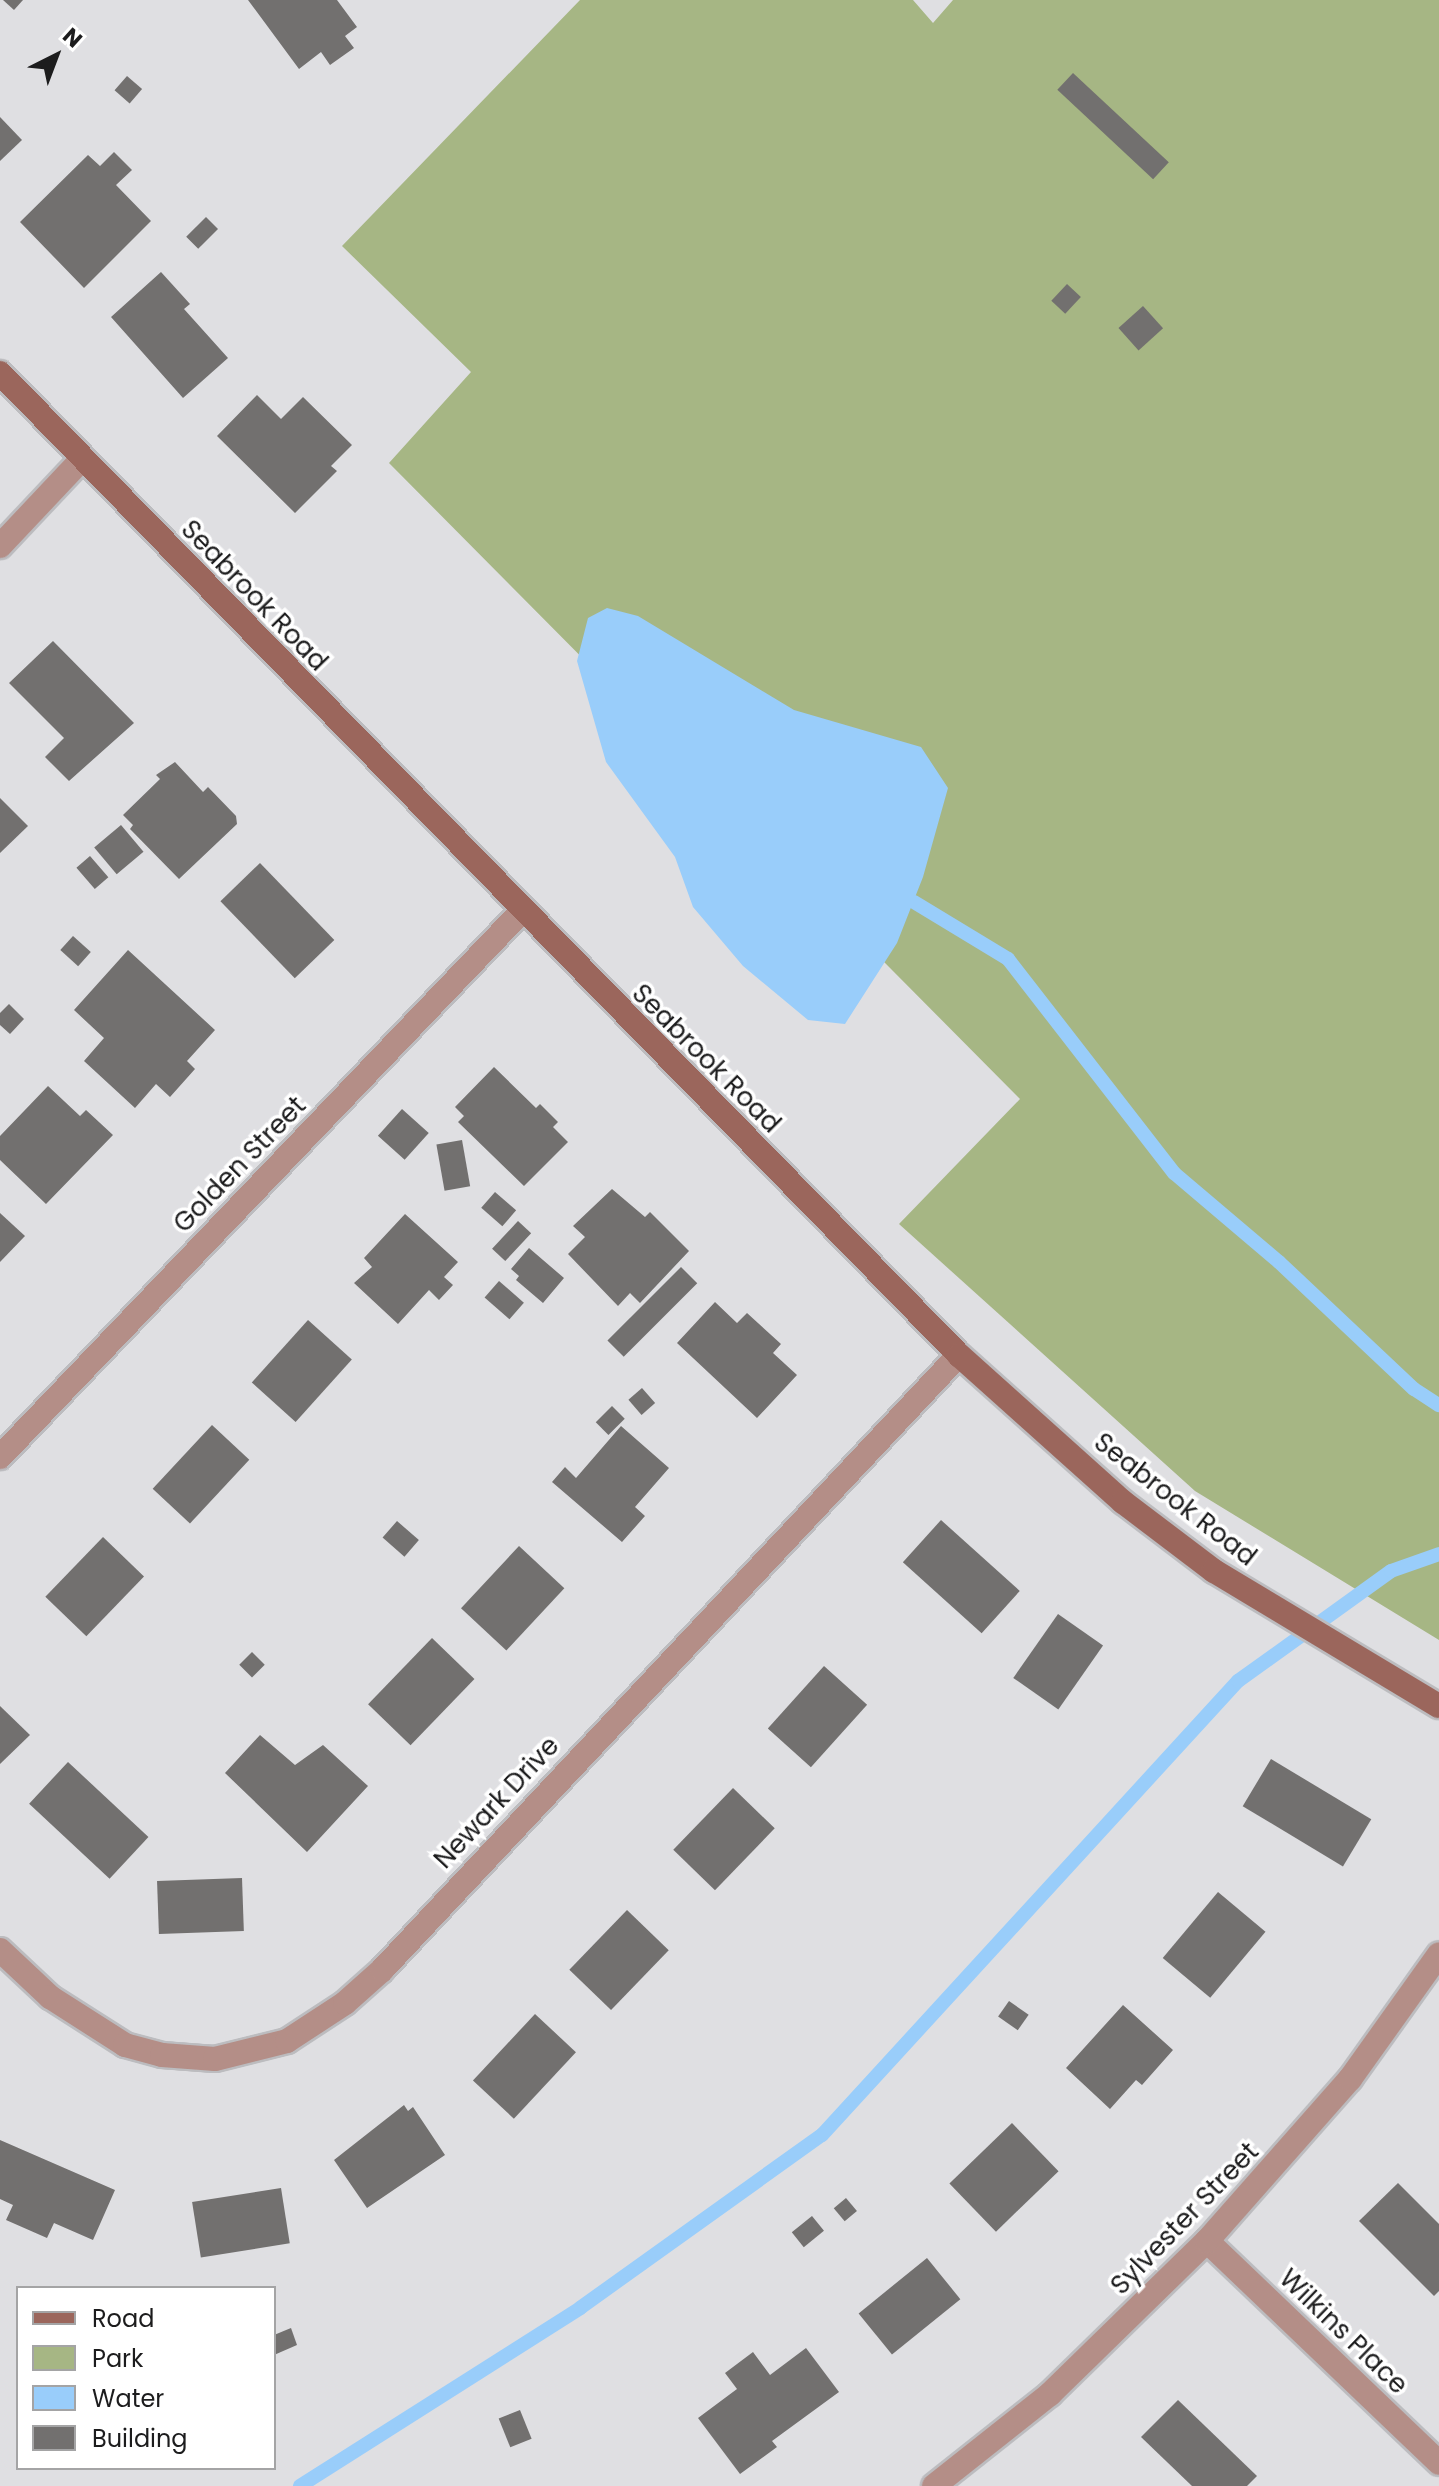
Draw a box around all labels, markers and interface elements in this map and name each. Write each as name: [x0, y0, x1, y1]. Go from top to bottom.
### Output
north arrow: [16, 16, 96, 96]
text: N: [56, 21, 89, 55]
street label: Seabrook Road: [174, 514, 334, 678]
street label: Seabrook Road: [625, 978, 787, 1140]
street label: Golden Street: [167, 1091, 313, 1239]
street label: Seabrook Road: [1088, 1427, 1262, 1573]
street label: Newark Drive: [428, 1731, 566, 1875]
street label: Sylvester Street: [1105, 2137, 1265, 2301]
street label: Wilkins Place: [1272, 2263, 1414, 2401]
legend: [16, 2286, 276, 2470]
text: Road: [92, 2302, 154, 2335]
text: Park: [92, 2342, 143, 2375]
text: Water: [92, 2382, 164, 2415]
text: Building: [92, 2422, 188, 2455]

